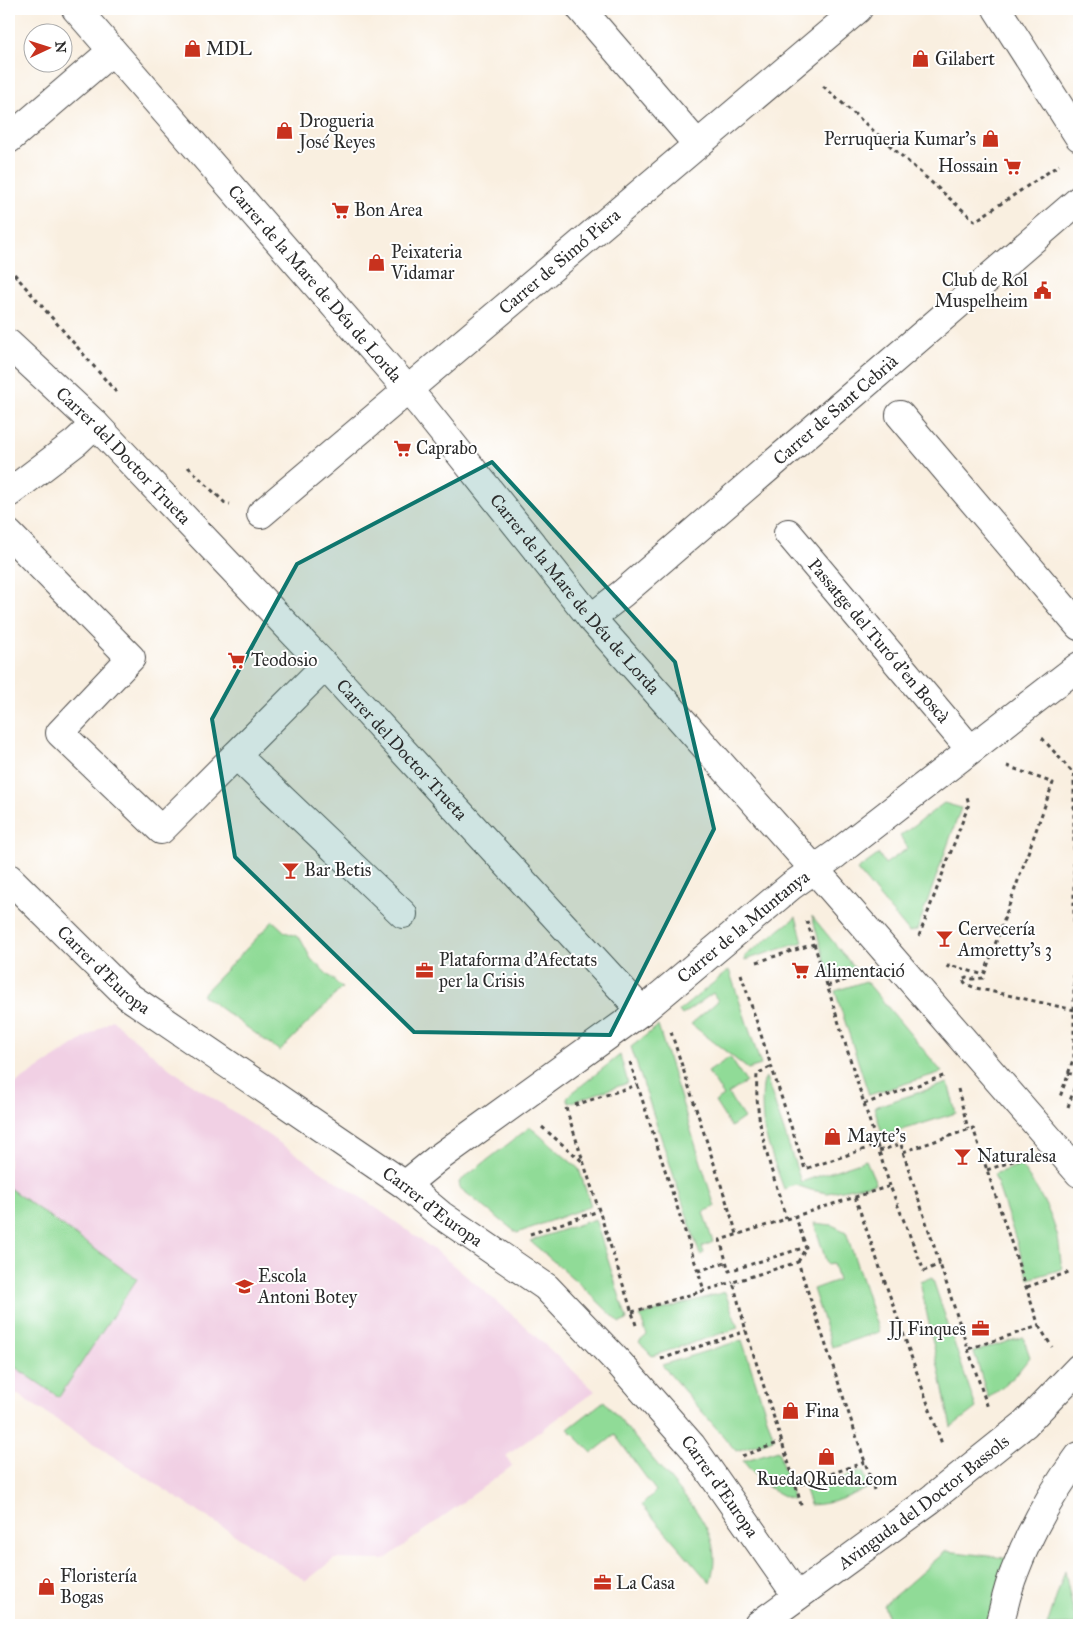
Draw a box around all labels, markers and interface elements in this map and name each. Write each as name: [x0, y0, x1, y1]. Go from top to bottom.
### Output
north arrow: [22, 22, 72, 72]
place label: MDL: [206, 38, 253, 60]
shop icon: MDL: [182, 39, 202, 59]
text: N: [52, 41, 69, 54]
place label: Gilabert: [935, 48, 996, 70]
shop icon: Gilabert: [911, 49, 931, 69]
place label: Drogueria José Reyes: [297, 110, 375, 154]
shop icon: Drogueria José Reyes: [275, 121, 295, 141]
place label: Perruqueria Kumar's: [824, 128, 976, 151]
shop icon: Perruqueria Kumar's: [980, 129, 1000, 149]
place label: Hossain: [938, 155, 998, 177]
supermarket icon: Hossain: [1002, 156, 1022, 176]
street label: Carrer de la Mare de Déu de Lorda: [223, 180, 407, 387]
place label: Bon Area: [354, 199, 423, 221]
supermarket icon: Bon Area: [330, 200, 350, 220]
street label: Carrer de Simó Piera: [494, 204, 625, 319]
place label: Peixateria Vidamar: [390, 241, 462, 284]
shop icon: Peixateria Vidamar: [367, 252, 387, 272]
place label: Club de Rol Muspelheim: [935, 269, 1028, 312]
public building icon: Club de Rol Muspelheim: [1032, 280, 1052, 300]
street label: Carrer de Sant Cebrià: [769, 350, 903, 470]
street label: Carrer del Doctor Trueta: [51, 382, 196, 529]
place label: Caprabo: [416, 437, 477, 459]
supermarket icon: Caprabo: [392, 438, 412, 458]
street label: Carrer de la Mare de Déu de Lorda: [485, 489, 665, 699]
street label: Passatge del Turó d'en Boscà: [803, 554, 955, 728]
place label: Teodosio: [251, 649, 317, 671]
supermarket icon: Teodosio: [227, 650, 247, 670]
street label: Carrer del Doctor Trueta: [332, 675, 472, 825]
place label: Bar Betis: [304, 859, 371, 881]
bar icon: Bar Betis: [280, 860, 300, 880]
street label: Carrer de la Muntanya: [673, 865, 814, 988]
place label: Cervecería Amoretty's 3: [957, 918, 1052, 961]
street label: Carrer d'Europa: [52, 921, 155, 1019]
bar icon: Cervecería Amoretty's 3: [934, 929, 954, 949]
place label: Plataforma d'Afectats per la Crisis: [438, 949, 597, 992]
office icon: Plataforma d'Afectats per la Crisis: [415, 960, 435, 980]
place label: Alimentació: [814, 960, 905, 982]
supermarket icon: Alimentació: [791, 961, 811, 981]
place label: Mayte's: [847, 1125, 906, 1147]
shop icon: Mayte's: [823, 1126, 843, 1146]
place label: Naturalesa: [977, 1145, 1057, 1167]
bar icon: Naturalesa: [953, 1146, 973, 1166]
street label: Carrer d'Europa: [378, 1162, 487, 1252]
place label: Escola Antoni Botey: [257, 1265, 358, 1308]
school or university icon: Escola Antoni Botey: [234, 1276, 254, 1296]
place label: JJ Finques: [887, 1318, 966, 1341]
office icon: JJ Finques: [970, 1319, 990, 1339]
place label: Fina: [805, 1400, 839, 1422]
shop icon: Fina: [781, 1401, 801, 1421]
street label: Carrer d'Europa: [676, 1430, 764, 1542]
street label: Avinguda del Doctor Bassols: [833, 1430, 1013, 1575]
shop icon: RuedaQRueda.com: [817, 1446, 837, 1466]
place label: RuedaQRueda.com: [757, 1468, 897, 1490]
place label: Floristería Bogas: [60, 1565, 138, 1609]
place label: La Casa: [616, 1572, 675, 1594]
office icon: La Casa: [592, 1573, 612, 1593]
shop icon: Floristería Bogas: [36, 1576, 56, 1596]

